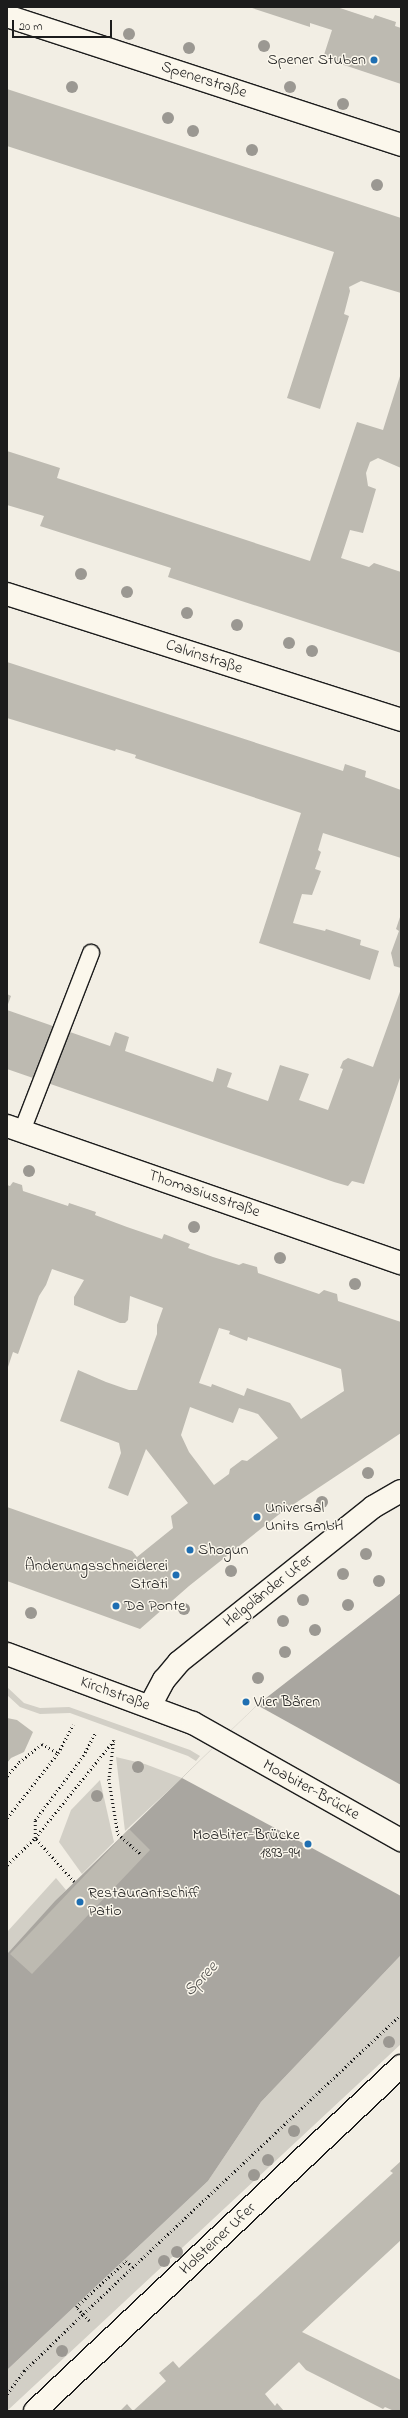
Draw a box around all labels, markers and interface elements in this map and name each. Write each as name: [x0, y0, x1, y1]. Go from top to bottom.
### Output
scale bar: [14, 12, 114, 38]
text: 20 m: [19, 18, 42, 36]
place label: Spener Stuben: [268, 50, 366, 70]
marker: Spener Stuben: [369, 55, 379, 65]
street label: Spenerstraße: [159, 57, 249, 103]
street label: Calvinstraße: [163, 636, 245, 678]
street label: Thomasiusstraße: [146, 1166, 262, 1222]
place label: Universal Units GmbH: [265, 1498, 344, 1536]
marker: Universal Units GmbH: [252, 1512, 262, 1522]
place label: Shogun: [198, 1540, 248, 1560]
marker: Shogun: [185, 1545, 195, 1555]
street label: Helgoländer Ufer: [220, 1550, 316, 1632]
place label: Änderungsschneiderei Strati: [25, 1556, 168, 1594]
marker: Änderungsschneiderei Strati: [171, 1570, 181, 1580]
place label: Da Ponte: [124, 1596, 185, 1616]
marker: Da Ponte: [111, 1601, 121, 1611]
street label: Kirchstraße: [77, 1673, 153, 1715]
place label: Vier Bären: [254, 1692, 320, 1712]
marker: Vier Bären: [241, 1697, 251, 1707]
street label: Moabiter-Brücke: [259, 1756, 363, 1824]
place label: Moabiter-Brücke 1893-94: [192, 1825, 300, 1863]
marker: Moabiter-Brücke 1893-94: [303, 1839, 313, 1849]
place label: Restaurantschiff Patio: [88, 1883, 199, 1921]
marker: Restaurantschiff Patio: [75, 1897, 85, 1907]
water label: Spree: [180, 1957, 222, 2001]
street label: Holsteiner Ufer: [176, 2199, 260, 2279]

